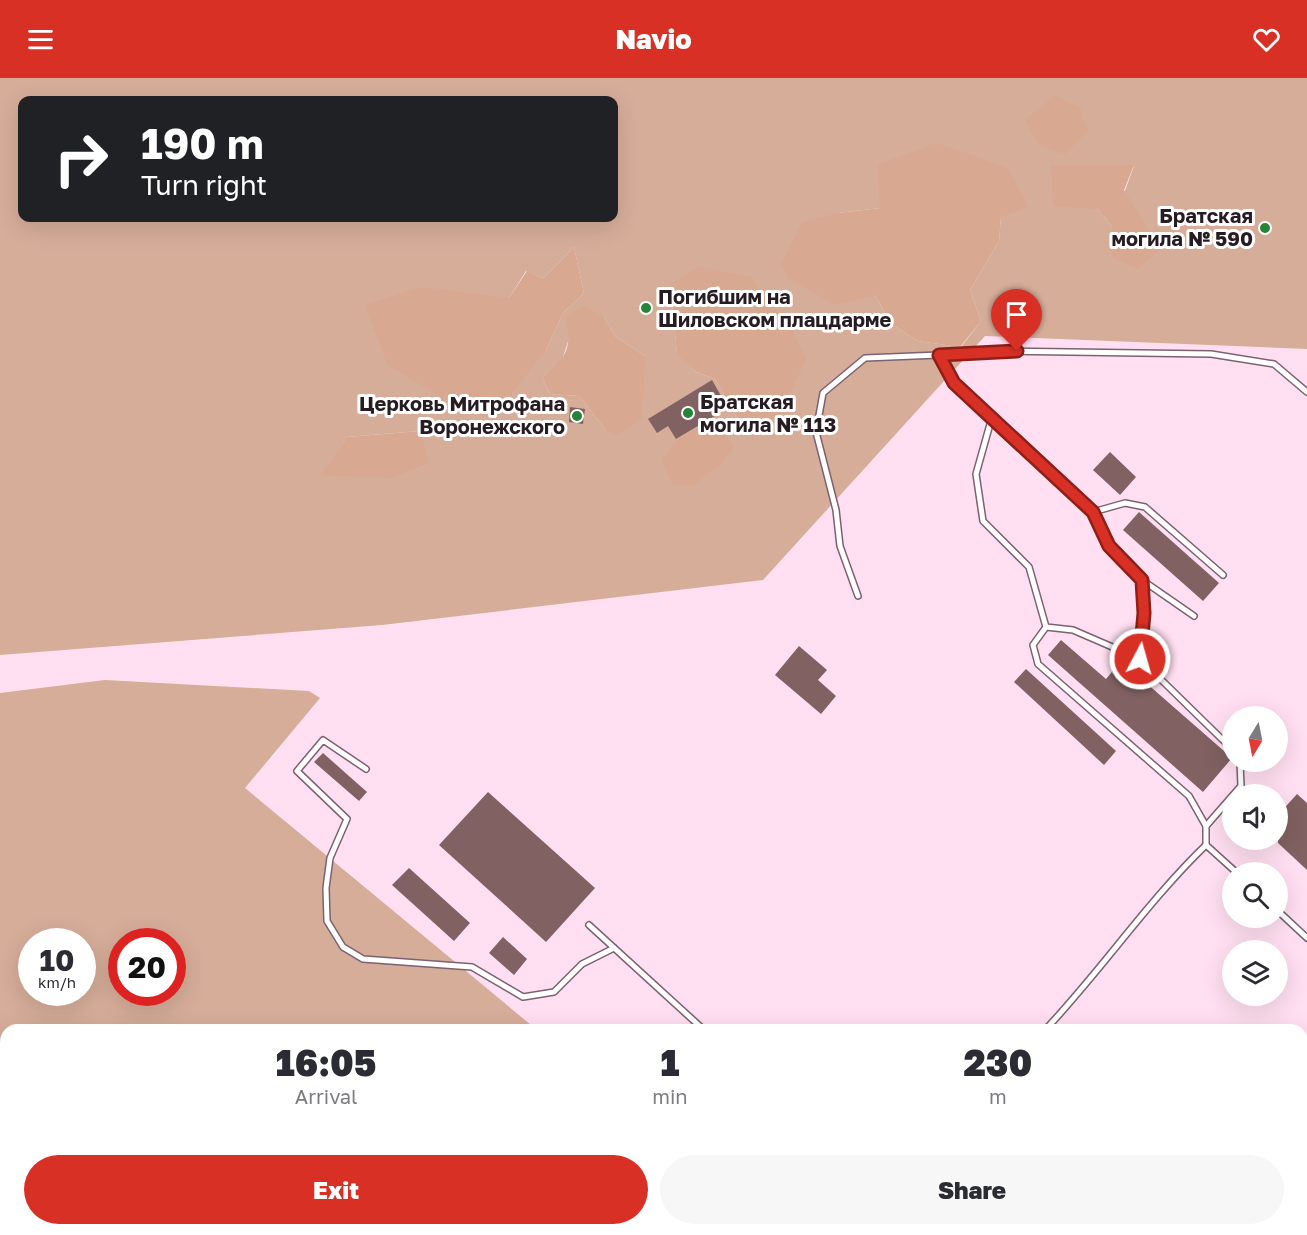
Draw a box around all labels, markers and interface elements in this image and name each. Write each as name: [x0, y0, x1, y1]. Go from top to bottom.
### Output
icon: menu: [24, 23, 57, 56]
text: Navio: [615, 23, 692, 55]
icon: heart: [1250, 23, 1283, 56]
text: 190 m: [141, 118, 264, 168]
icon: right: [42, 120, 120, 198]
text: Turn right: [141, 169, 267, 201]
place label: Братская могила № 590: [1112, 203, 1253, 250]
marker: Братская могила № 590: [1258, 221, 1272, 235]
place label: Погибшим на Шиловском плацдарме: [658, 284, 891, 331]
pin: [991, 289, 1042, 351]
icon: arrive: [1000, 298, 1033, 331]
marker: Погибшим на Шиловском плацдарме: [639, 301, 653, 315]
place label: Братская могила № 113: [700, 389, 836, 436]
place label: Церковь Митрофана Воронежского: [359, 391, 565, 438]
marker: Братская могила № 113: [681, 406, 695, 420]
marker: Церковь Митрофана Воронежского: [570, 409, 584, 423]
position arrow: [1108, 627, 1172, 691]
north arrow: [1222, 706, 1288, 772]
map controls: [1222, 706, 1288, 1006]
button: sound: [1222, 784, 1288, 850]
button: search: [1222, 862, 1288, 928]
speed limit sign: 20: [108, 928, 186, 1006]
button: layers: [1222, 940, 1288, 1006]
text: 10: [40, 942, 74, 978]
text: km/h: [38, 973, 76, 991]
text: 16:05: [276, 1041, 377, 1084]
text: 1: [660, 1041, 679, 1084]
text: 230: [963, 1041, 1032, 1084]
text: Arrival: [295, 1084, 357, 1108]
text: min: [652, 1084, 688, 1108]
text: m: [989, 1084, 1007, 1108]
button: Exit: [24, 1155, 648, 1224]
button: Share: [660, 1155, 1284, 1224]

